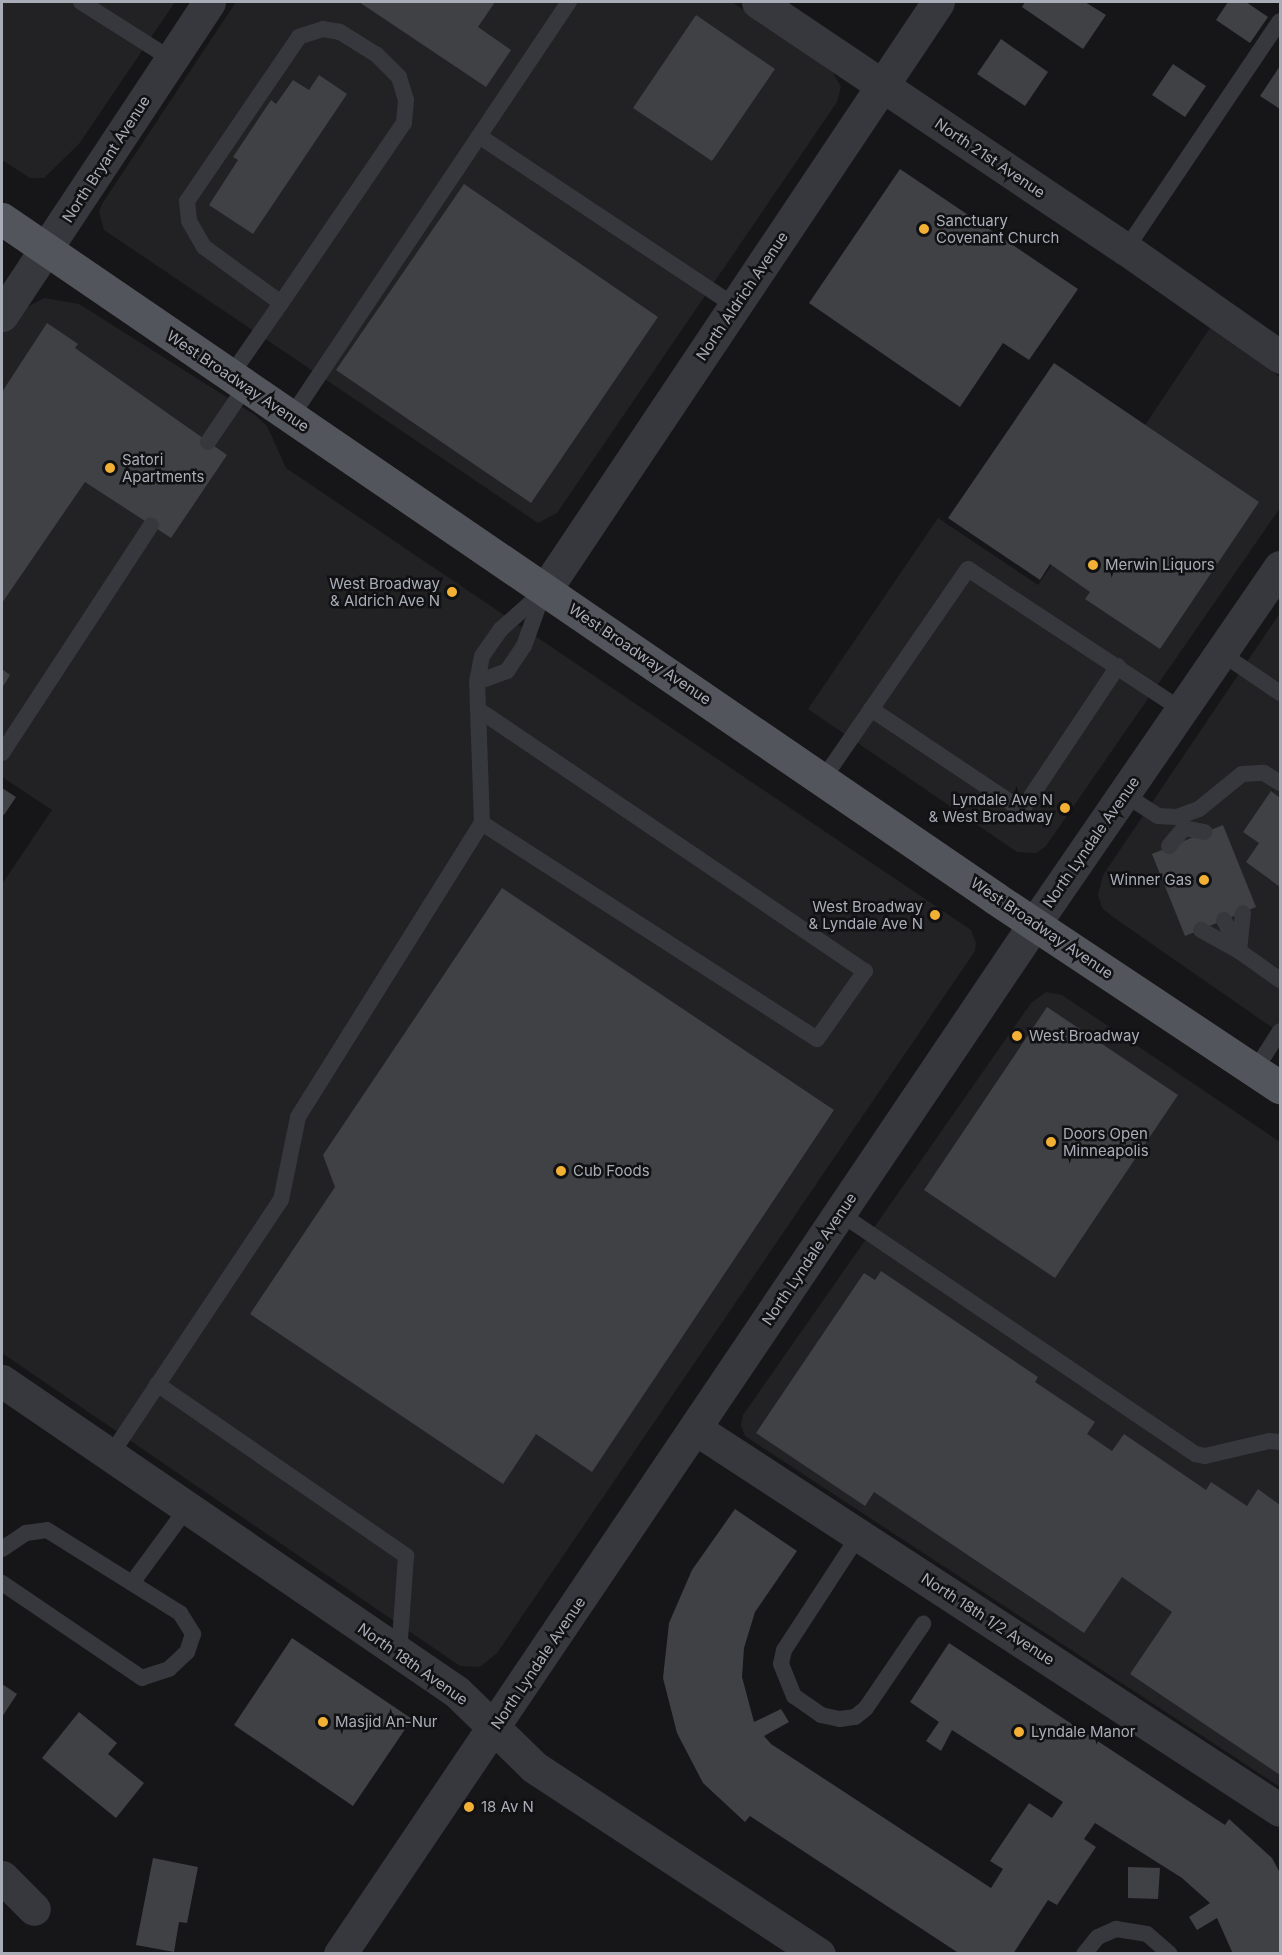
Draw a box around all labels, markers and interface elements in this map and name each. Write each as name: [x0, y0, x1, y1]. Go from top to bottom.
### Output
street label: North Bryant Avenue: [58, 92, 154, 226]
street label: North 21st Avenue: [931, 114, 1049, 202]
place label: Sanctuary Covenant Church: [936, 211, 1059, 246]
marker: Sanctuary Covenant Church: [917, 222, 931, 236]
street label: North Aldrich Avenue: [692, 228, 792, 364]
street label: West Broadway Avenue: [163, 327, 313, 435]
place label: Satori Apartments: [122, 450, 204, 485]
marker: Satori Apartments: [103, 461, 117, 475]
place label: Merwin Liquors: [1105, 556, 1215, 574]
marker: Merwin Liquors: [1086, 558, 1100, 572]
place label: West Broadway & Aldrich Ave N: [329, 574, 440, 609]
marker: West Broadway & Aldrich Ave N: [445, 585, 459, 599]
street label: West Broadway Avenue: [565, 600, 715, 708]
street label: North Lyndale Avenue: [1039, 773, 1143, 911]
place label: Lyndale Ave N & West Broadway: [928, 790, 1053, 825]
marker: Lyndale Ave N & West Broadway: [1058, 801, 1072, 815]
place label: Winner Gas: [1110, 871, 1192, 889]
marker: Winner Gas: [1197, 873, 1211, 887]
street label: West Broadway Avenue: [967, 874, 1117, 982]
place label: West Broadway & Lyndale Ave N: [808, 897, 923, 932]
marker: West Broadway & Lyndale Ave N: [928, 908, 942, 922]
place label: West Broadway: [1029, 1027, 1140, 1045]
marker: West Broadway: [1010, 1029, 1024, 1043]
place label: Doors Open Minneapolis: [1063, 1124, 1149, 1159]
marker: Doors Open Minneapolis: [1044, 1135, 1058, 1149]
place label: Cub Foods: [573, 1162, 650, 1180]
marker: Cub Foods: [554, 1164, 568, 1178]
street label: North Lyndale Avenue: [758, 1189, 860, 1329]
street label: North 18th 1/2 Avenue: [918, 1569, 1058, 1669]
street label: North Lyndale Avenue: [487, 1593, 589, 1733]
street label: North 18th Avenue: [354, 1619, 472, 1709]
place label: Masjid An-Nur: [335, 1713, 437, 1731]
marker: Masjid An-Nur: [316, 1715, 330, 1729]
place label: Lyndale Manor: [1031, 1723, 1135, 1741]
marker: Lyndale Manor: [1012, 1725, 1026, 1739]
place label: 18 Av N: [481, 1798, 534, 1816]
marker: 18 Av N: [462, 1800, 476, 1814]

